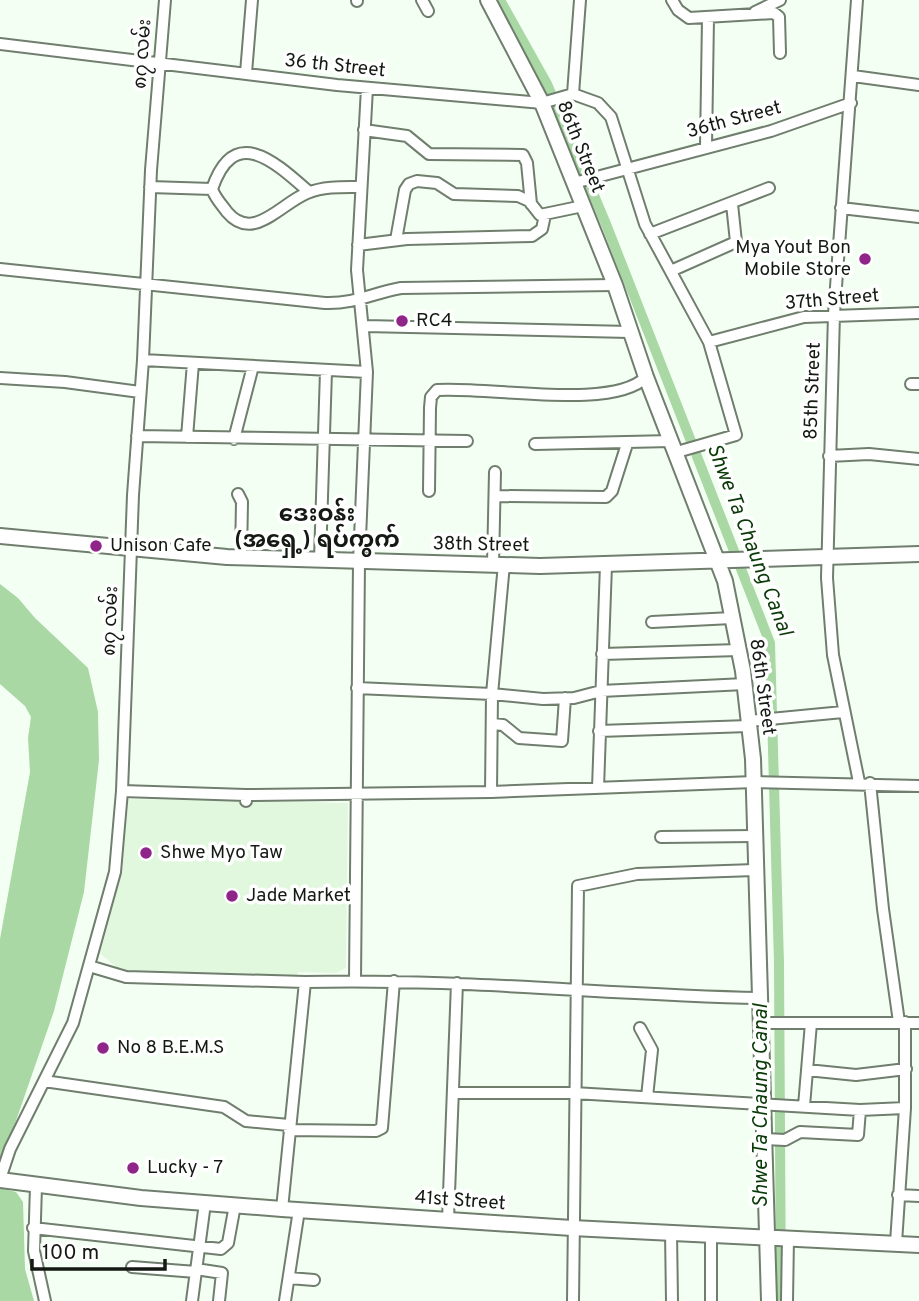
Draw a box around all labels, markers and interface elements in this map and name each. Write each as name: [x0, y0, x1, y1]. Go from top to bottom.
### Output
street label: ၈၇ လမ်း: [125, 18, 159, 90]
street label: 36 th Street: [283, 49, 387, 83]
street label: 36th Street: [684, 96, 784, 144]
street label: 86th Street: [551, 97, 609, 197]
place label: Mya Yout Bon Mobile Store: [735, 236, 851, 282]
marker: Mya Yout Bon Mobile Store: [857, 251, 873, 267]
street label: 37th Street: [784, 284, 880, 316]
place label: RC4: [416, 309, 453, 333]
marker: RC4: [394, 313, 410, 329]
street label: 85th Street: [799, 342, 827, 440]
water label: Shwe Ta Chaung Canal: [700, 440, 799, 642]
district label: ဒေးဝန်း (အရှေ့) ရပ်ကွက်: [234, 497, 400, 558]
street label: 38th Street: [432, 532, 530, 558]
place label: Unison Cafe: [110, 534, 211, 558]
marker: Unison Cafe: [88, 538, 104, 554]
street label: ၈၇ လမ်း: [94, 585, 126, 656]
street label: 86th Street: [743, 637, 781, 737]
place label: Shwe Myo Taw: [160, 841, 283, 865]
marker: Shwe Myo Taw: [138, 845, 154, 861]
place label: Jade Market: [246, 884, 351, 908]
marker: Jade Market: [224, 888, 240, 904]
water label: Shwe Ta Chaung Canal: [748, 1002, 775, 1208]
place label: No 8 B.E.M.S: [117, 1036, 224, 1060]
marker: No 8 B.E.M.S: [95, 1040, 111, 1056]
place label: Lucky - 7: [147, 1156, 223, 1180]
marker: Lucky - 7: [125, 1160, 141, 1176]
street label: 41st Street: [414, 1186, 506, 1216]
scale bar: [32, 1228, 164, 1272]
text: 100 m: [42, 1240, 99, 1267]

